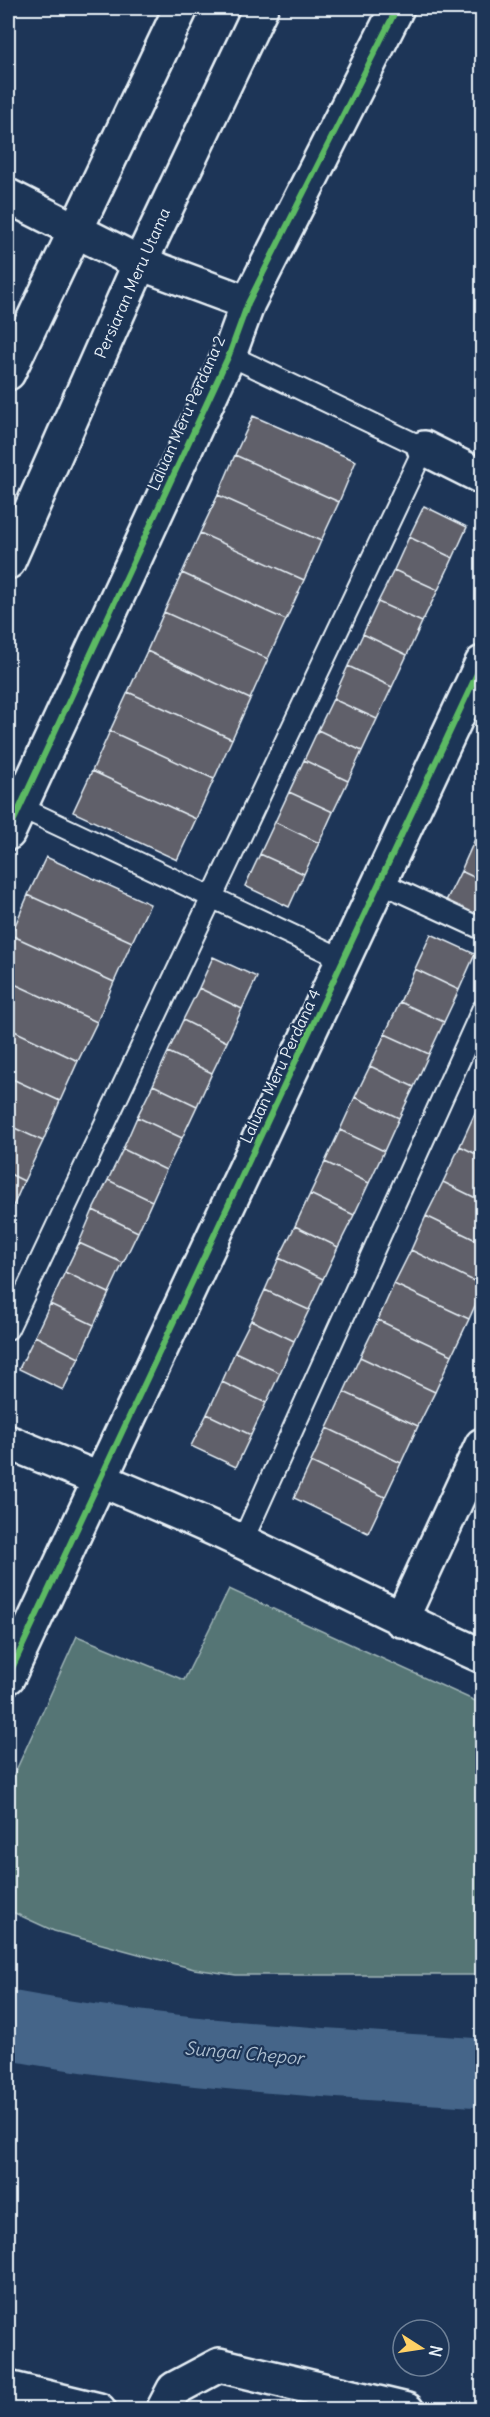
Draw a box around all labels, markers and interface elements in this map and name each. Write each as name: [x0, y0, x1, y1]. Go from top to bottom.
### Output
street label: Persiaran Meru Utama: [90, 205, 174, 361]
street label: Laluan Meru Perdana 2: [143, 332, 229, 494]
street label: Laluan Meru Perdana 4: [235, 986, 325, 1146]
water label: Sungai Chepor: [184, 2036, 307, 2070]
north arrow: [391, 2318, 451, 2378]
text: N: [425, 2344, 447, 2359]

